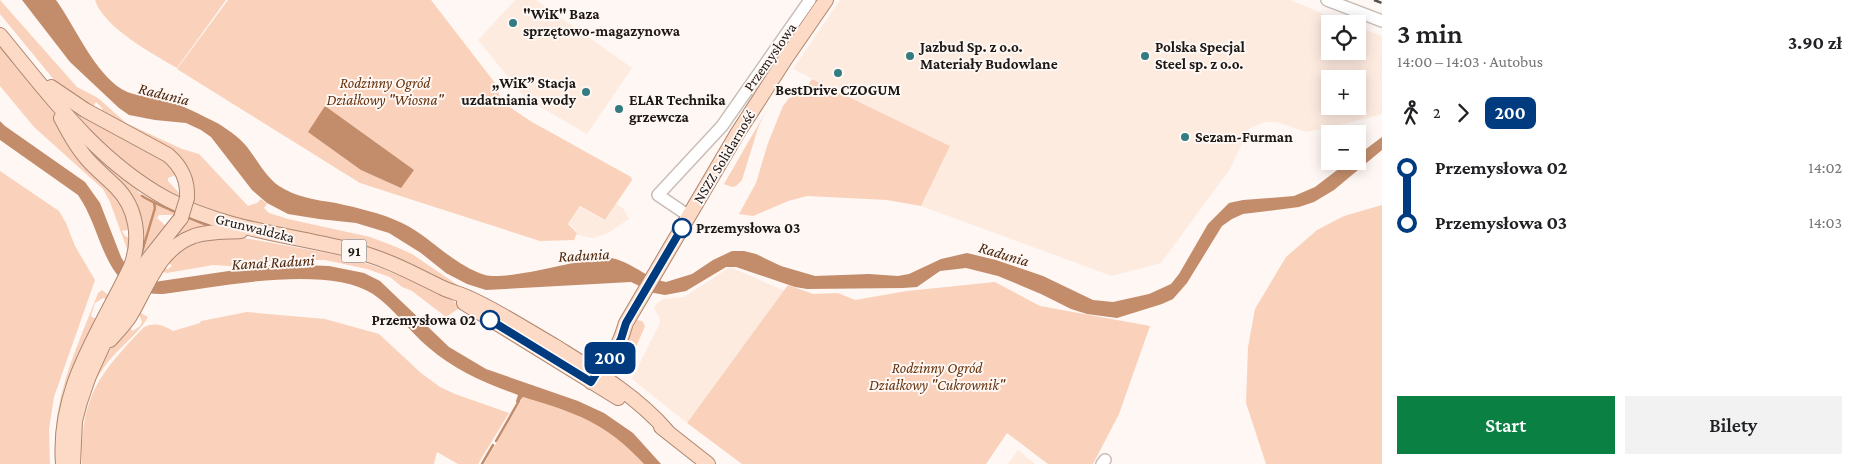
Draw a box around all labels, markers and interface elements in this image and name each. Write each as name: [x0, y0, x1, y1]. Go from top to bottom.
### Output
place label: "WiK" Baza sprzętowo-magazynowa: [523, 6, 681, 39]
map controls: [1321, 15, 1366, 170]
button: locate: [1321, 15, 1366, 60]
marker: "WiK" Baza sprzętowo-magazynowa: [507, 17, 519, 29]
text: 3 min: [1397, 18, 1463, 49]
street label: Przemysłowa: [741, 20, 800, 95]
text: 3.90 zł: [1788, 32, 1842, 53]
place label: Jazbud Sp. z o.o. Materiały Budowlane: [918, 39, 1058, 72]
place label: Polska Specjal Steel sp. z o.o.: [1155, 39, 1246, 72]
marker: Jazbud Sp. z o.o. Materiały Budowlane: [904, 50, 916, 62]
marker: Polska Specjal Steel sp. z o.o.: [1139, 50, 1151, 62]
text: 14:00 – 14:03 · Autobus: [1397, 53, 1543, 70]
marker: BestDrive CZOGUM: [832, 67, 844, 79]
button: +: [1321, 70, 1366, 115]
park label: Rodzinny Ogród Działkowy "Wiosna": [326, 75, 445, 109]
place label: „WiK” Stacja uzdatniania wody: [461, 75, 577, 108]
water label: Radunia: [137, 80, 192, 109]
place label: BestDrive CZOGUM: [775, 82, 901, 98]
marker: „WiK” Stacja uzdatniania wody: [580, 86, 592, 98]
place label: ELAR Technika grzewcza: [629, 92, 726, 125]
icon: walk: [1397, 99, 1425, 127]
icon: forward: [1449, 99, 1477, 127]
marker: ELAR Technika grzewcza: [613, 103, 625, 115]
text: 200: [1495, 103, 1526, 123]
text: 2: [1433, 104, 1441, 121]
street label: NSZZ Solidarność: [690, 107, 758, 206]
button: −: [1321, 125, 1366, 170]
place label: Sezam-Furman: [1195, 129, 1293, 145]
marker: Sezam-Furman: [1179, 131, 1191, 143]
text: Przemysłowa 02: [1435, 157, 1568, 178]
text: 14:02: [1808, 159, 1842, 176]
street label: Grunwaldzka: [214, 210, 296, 246]
text: Przemysłowa 03: [1435, 212, 1567, 233]
text: 14:03: [1808, 214, 1842, 231]
marker: Przemysłowa 03: [672, 218, 692, 238]
place label: Przemysłowa 03: [696, 220, 800, 236]
water label: Radunia: [977, 238, 1032, 270]
road number: 91: [342, 240, 366, 262]
water label: Radunia: [558, 245, 611, 265]
water label: Kanał Raduni: [231, 251, 316, 273]
marker: Przemysłowa 02: [480, 310, 500, 330]
place label: Przemysłowa 02: [371, 312, 476, 328]
line badge: 200: [581, 342, 639, 374]
text: 200: [594, 348, 626, 368]
park label: Rodzinny Ogród Działkowy "Cukrownik": [869, 360, 1006, 394]
button: Start: [1397, 396, 1615, 454]
button: Bilety: [1625, 396, 1842, 454]

